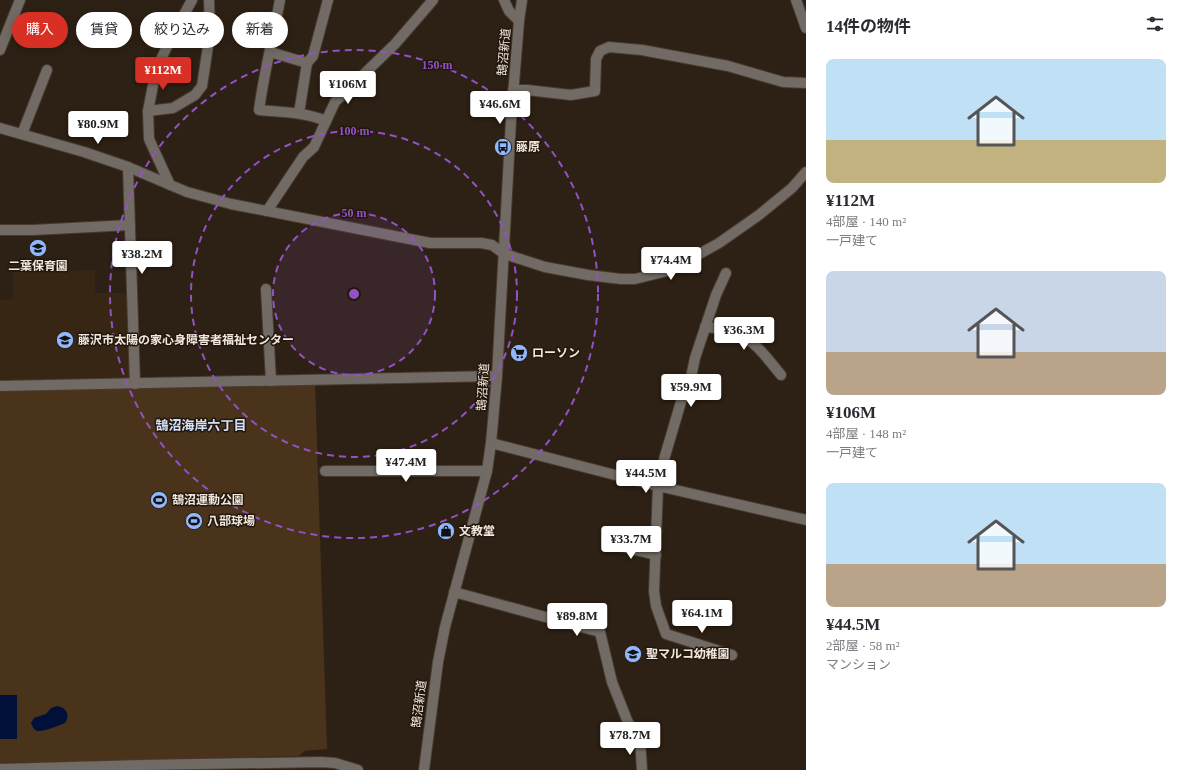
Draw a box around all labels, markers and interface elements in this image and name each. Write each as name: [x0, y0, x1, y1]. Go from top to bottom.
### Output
chip: 購入: [12, 12, 68, 48]
chip: 賃貸: [76, 12, 132, 48]
chip: 絞り込み: [140, 12, 224, 48]
chip: 新着: [232, 12, 288, 48]
icon: filters: [1144, 13, 1166, 35]
text: 14件の物件: [826, 17, 911, 36]
street label: 鵠沼新道: [495, 27, 513, 77]
pin: ¥112M: [135, 57, 191, 91]
text: 150 m: [422, 58, 453, 72]
text: ¥112M: [144, 62, 182, 77]
pin: ¥106M: [320, 71, 376, 105]
text: ¥106M: [329, 76, 367, 91]
icon: home: [960, 85, 1032, 157]
pin: ¥46.6M: [467, 91, 533, 125]
text: ¥46.6M: [479, 96, 521, 111]
pin: ¥80.9M: [65, 111, 131, 145]
text: ¥80.9M: [77, 116, 119, 131]
text: 100 m: [339, 124, 370, 138]
bus stop icon: 藤原: [493, 137, 513, 157]
place label: 藤原: [516, 140, 540, 154]
text: ¥112M: [826, 191, 875, 210]
text: 50 m: [342, 206, 367, 220]
text: 4部屋 · 140 m²: [826, 214, 906, 229]
text: 一戸建て: [826, 233, 878, 248]
school or university icon: 二葉保育園: [28, 238, 48, 258]
pin: ¥38.2M: [109, 241, 175, 275]
text: ¥38.2M: [121, 246, 163, 261]
pin: ¥74.4M: [638, 247, 704, 281]
text: ¥74.4M: [650, 252, 692, 267]
place label: 二葉保育園: [8, 259, 68, 273]
centre of rings: [347, 287, 361, 301]
icon: home: [960, 297, 1032, 369]
pin: ¥36.3M: [711, 317, 777, 351]
text: ¥36.3M: [723, 322, 765, 337]
school or university icon: 藤沢市太陽の家心身障害者福祉センター: [55, 330, 75, 350]
place label: 藤沢市太陽の家心身障害者福祉センター: [78, 333, 294, 347]
supermarket icon: ローソン: [509, 343, 529, 363]
place label: ローソン: [532, 346, 580, 360]
street label: 鵠沼新道: [474, 363, 492, 411]
pin: ¥59.9M: [658, 374, 724, 408]
text: ¥59.9M: [670, 379, 712, 394]
text: ¥106M: [826, 403, 876, 422]
district label: 鵠沼海岸六丁目: [155, 418, 247, 433]
text: 4部屋 · 148 m²: [826, 426, 906, 441]
text: 一戸建て: [826, 445, 878, 460]
pin: ¥47.4M: [373, 449, 439, 483]
text: ¥47.4M: [385, 454, 427, 469]
pin: ¥44.5M: [613, 460, 679, 494]
text: ¥44.5M: [625, 465, 667, 480]
sports icon: 鵠沼運動公園: [149, 490, 169, 510]
place label: 鵠沼運動公園: [172, 493, 244, 507]
icon: home: [960, 509, 1032, 581]
sports icon: 八部球場: [184, 511, 204, 531]
place label: 八部球場: [207, 514, 255, 528]
shop icon: 文教堂: [436, 521, 456, 541]
place label: 文教堂: [459, 524, 495, 538]
pin: ¥33.7M: [598, 526, 664, 560]
text: ¥33.7M: [610, 531, 652, 546]
pin: ¥64.1M: [669, 600, 735, 634]
pin: ¥89.8M: [544, 603, 610, 637]
text: ¥64.1M: [681, 605, 723, 620]
text: ¥89.8M: [556, 608, 598, 623]
text: ¥44.5M: [826, 615, 880, 634]
text: 2部屋 · 58 m²: [826, 638, 900, 653]
school or university icon: 聖マルコ幼稚園: [623, 644, 643, 664]
place label: 聖マルコ幼稚園: [646, 647, 730, 661]
text: マンション: [826, 657, 891, 672]
street label: 鵠沼新道: [409, 679, 429, 729]
pin: ¥78.7M: [597, 722, 663, 756]
text: ¥78.7M: [609, 727, 651, 742]

